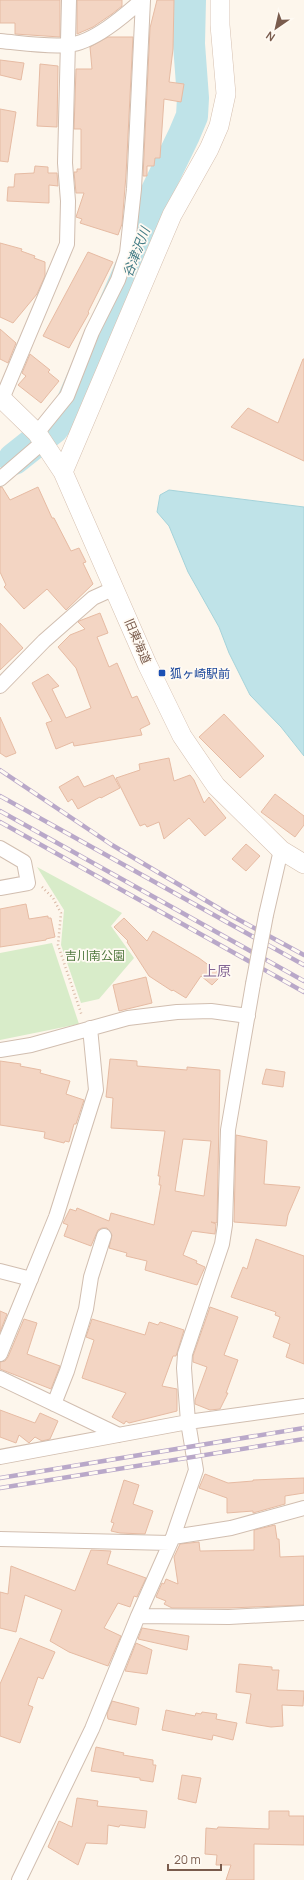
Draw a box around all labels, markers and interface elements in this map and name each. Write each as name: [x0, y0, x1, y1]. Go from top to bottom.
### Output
north arrow: [256, 8, 296, 48]
text: N: [263, 28, 278, 45]
water label: 谷津沢川: [118, 223, 154, 280]
street label: 旧東海道: [121, 616, 155, 666]
place label: 狐ヶ崎駅前: [170, 665, 230, 682]
marker: 狐ヶ崎駅前: [157, 668, 167, 678]
park label: 吉川南公園: [65, 947, 125, 964]
district label: 上原: [203, 961, 231, 980]
scale bar: [168, 1846, 221, 1872]
text: 20 m: [174, 1851, 201, 1868]

